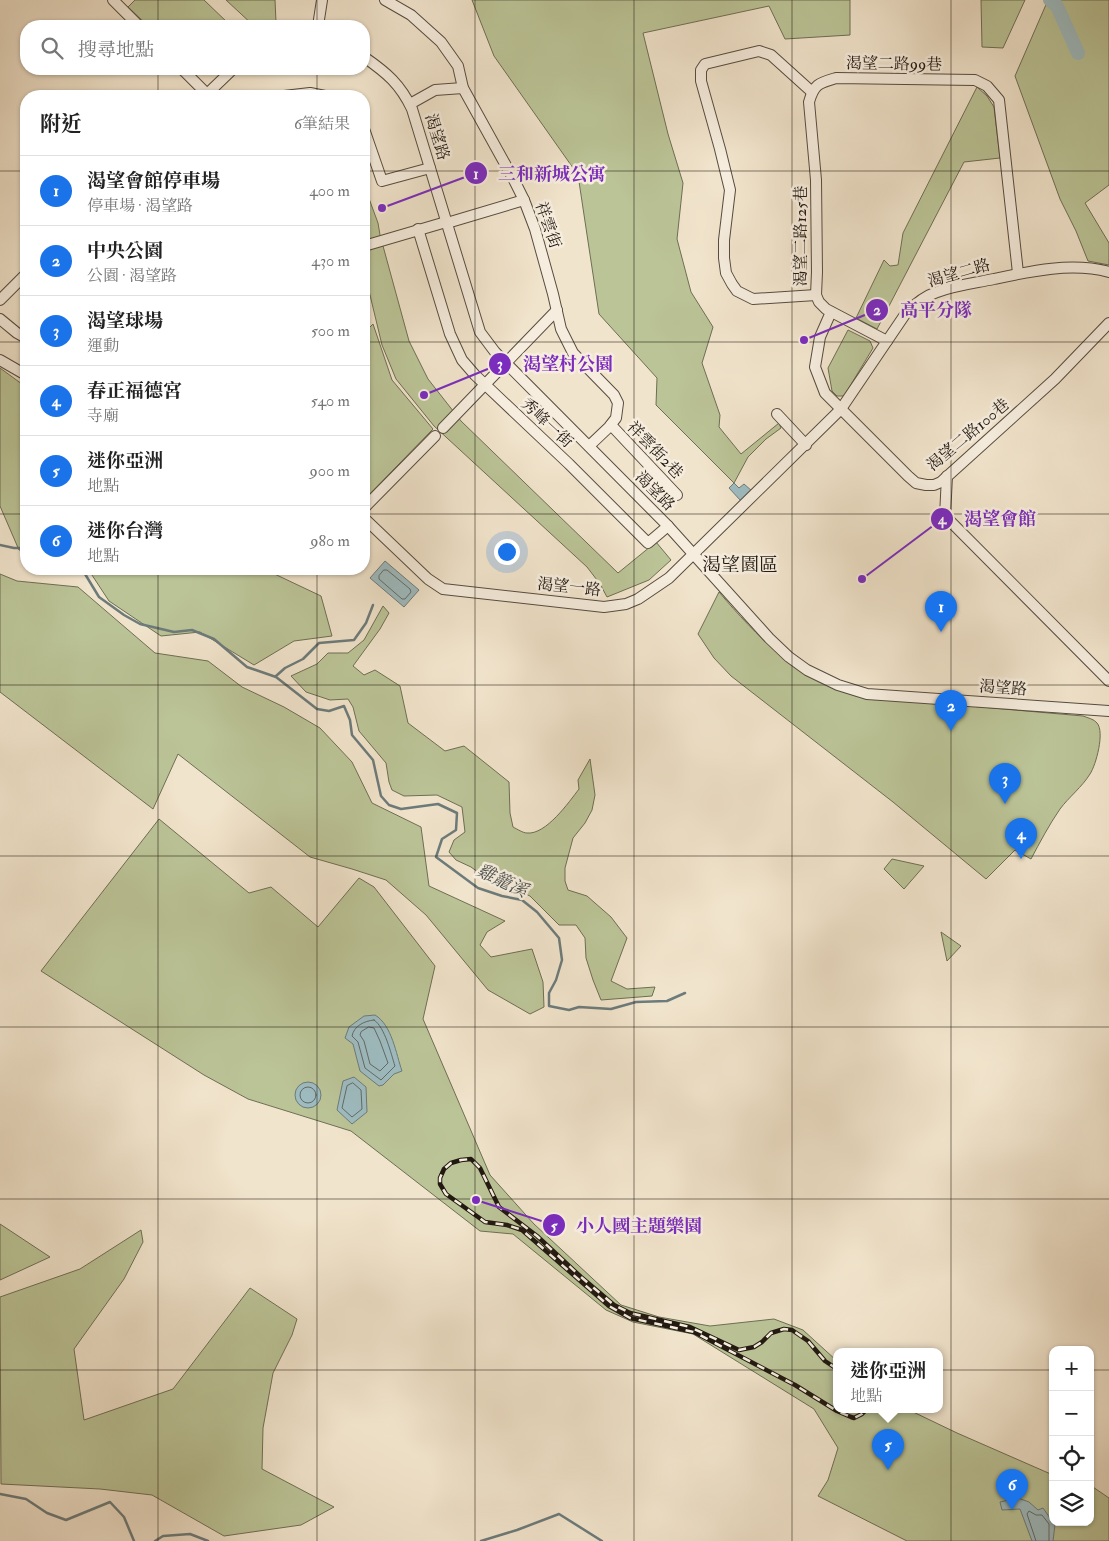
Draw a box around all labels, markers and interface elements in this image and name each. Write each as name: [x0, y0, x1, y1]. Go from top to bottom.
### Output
search box: [20, 20, 370, 75]
icon: search: [38, 34, 66, 62]
text: 搜尋地點: [78, 38, 154, 62]
street label: 渴望二路99巷: [846, 53, 942, 75]
text: 附近: [40, 111, 82, 138]
street label: 渴望路: [420, 111, 454, 163]
text: 6筆結果: [294, 114, 350, 134]
callout: 三和新城公寓: [463, 157, 616, 190]
text: 三和新城公寓: [498, 163, 606, 186]
text: 1: [473, 165, 479, 184]
text: 渴望會館停車場: [87, 169, 220, 193]
text: 1: [53, 181, 59, 201]
text: 400 m: [309, 181, 350, 201]
street label: 渴望二路125巷: [791, 186, 811, 286]
text: 停車場 · 渴望路: [87, 196, 193, 216]
street label: 祥雲街: [531, 199, 565, 251]
text: 中央公園: [87, 239, 163, 263]
text: 2: [52, 251, 60, 271]
text: 430 m: [311, 251, 350, 271]
street label: 渴望二路: [925, 255, 993, 291]
text: 公園 · 渴望路: [87, 266, 177, 286]
callout: 高平分隊: [865, 294, 982, 327]
text: 高平分隊: [900, 299, 972, 322]
text: 2: [873, 301, 881, 320]
text: 渴望球場: [87, 309, 163, 333]
text: 3: [53, 321, 59, 341]
text: 500 m: [311, 321, 350, 341]
text: 運動: [87, 336, 119, 356]
callout: 渴望村公園: [488, 348, 623, 381]
text: 渴望村公園: [523, 353, 613, 376]
text: 3: [497, 355, 503, 374]
text: 春正福德宮: [87, 379, 182, 403]
text: 4: [52, 391, 60, 411]
text: 540 m: [311, 391, 350, 411]
street label: 秀峰一街: [517, 394, 577, 452]
street label: 渴望二路100巷: [922, 395, 1014, 475]
text: 寺廟: [87, 406, 119, 426]
street label: 祥雲街2巷: [623, 417, 687, 483]
text: 迷你亞洲: [87, 449, 163, 473]
text: 5: [52, 461, 60, 481]
text: 900 m: [310, 461, 350, 481]
street label: 渴望路: [631, 467, 679, 515]
text: 地點: [87, 476, 119, 496]
callout: 渴望會館: [929, 502, 1046, 535]
text: 渴望會館: [964, 508, 1036, 531]
text: 4: [937, 510, 947, 529]
text: 迷你台灣: [87, 519, 163, 543]
text: 6: [52, 531, 60, 551]
text: 980 m: [310, 531, 350, 551]
your location: [494, 539, 520, 565]
text: 地點: [87, 546, 119, 566]
district label: 渴望園區: [702, 553, 778, 577]
street label: 渴望一路: [536, 574, 602, 600]
pin: 1: [925, 591, 957, 632]
street label: 渴望路: [978, 676, 1028, 700]
pin: 2: [935, 690, 967, 731]
pin: 3: [989, 763, 1021, 804]
pin: 4: [1005, 818, 1037, 859]
water label: 雞籠溪: [473, 859, 533, 904]
callout: 小人國主題樂園: [541, 1209, 712, 1242]
text: 小人國主題樂園: [576, 1215, 702, 1238]
text: 5: [551, 1217, 558, 1236]
map controls: [1049, 1346, 1094, 1526]
button: +: [1049, 1346, 1094, 1391]
popup: [833, 1348, 943, 1413]
text: 迷你亞洲: [850, 1359, 926, 1383]
text: 地點: [850, 1386, 882, 1406]
button: −: [1049, 1391, 1094, 1436]
pin: 5: [872, 1429, 904, 1470]
button: locate: [1049, 1436, 1094, 1481]
pin: 6: [996, 1469, 1028, 1510]
button: layers: [1049, 1481, 1094, 1526]

